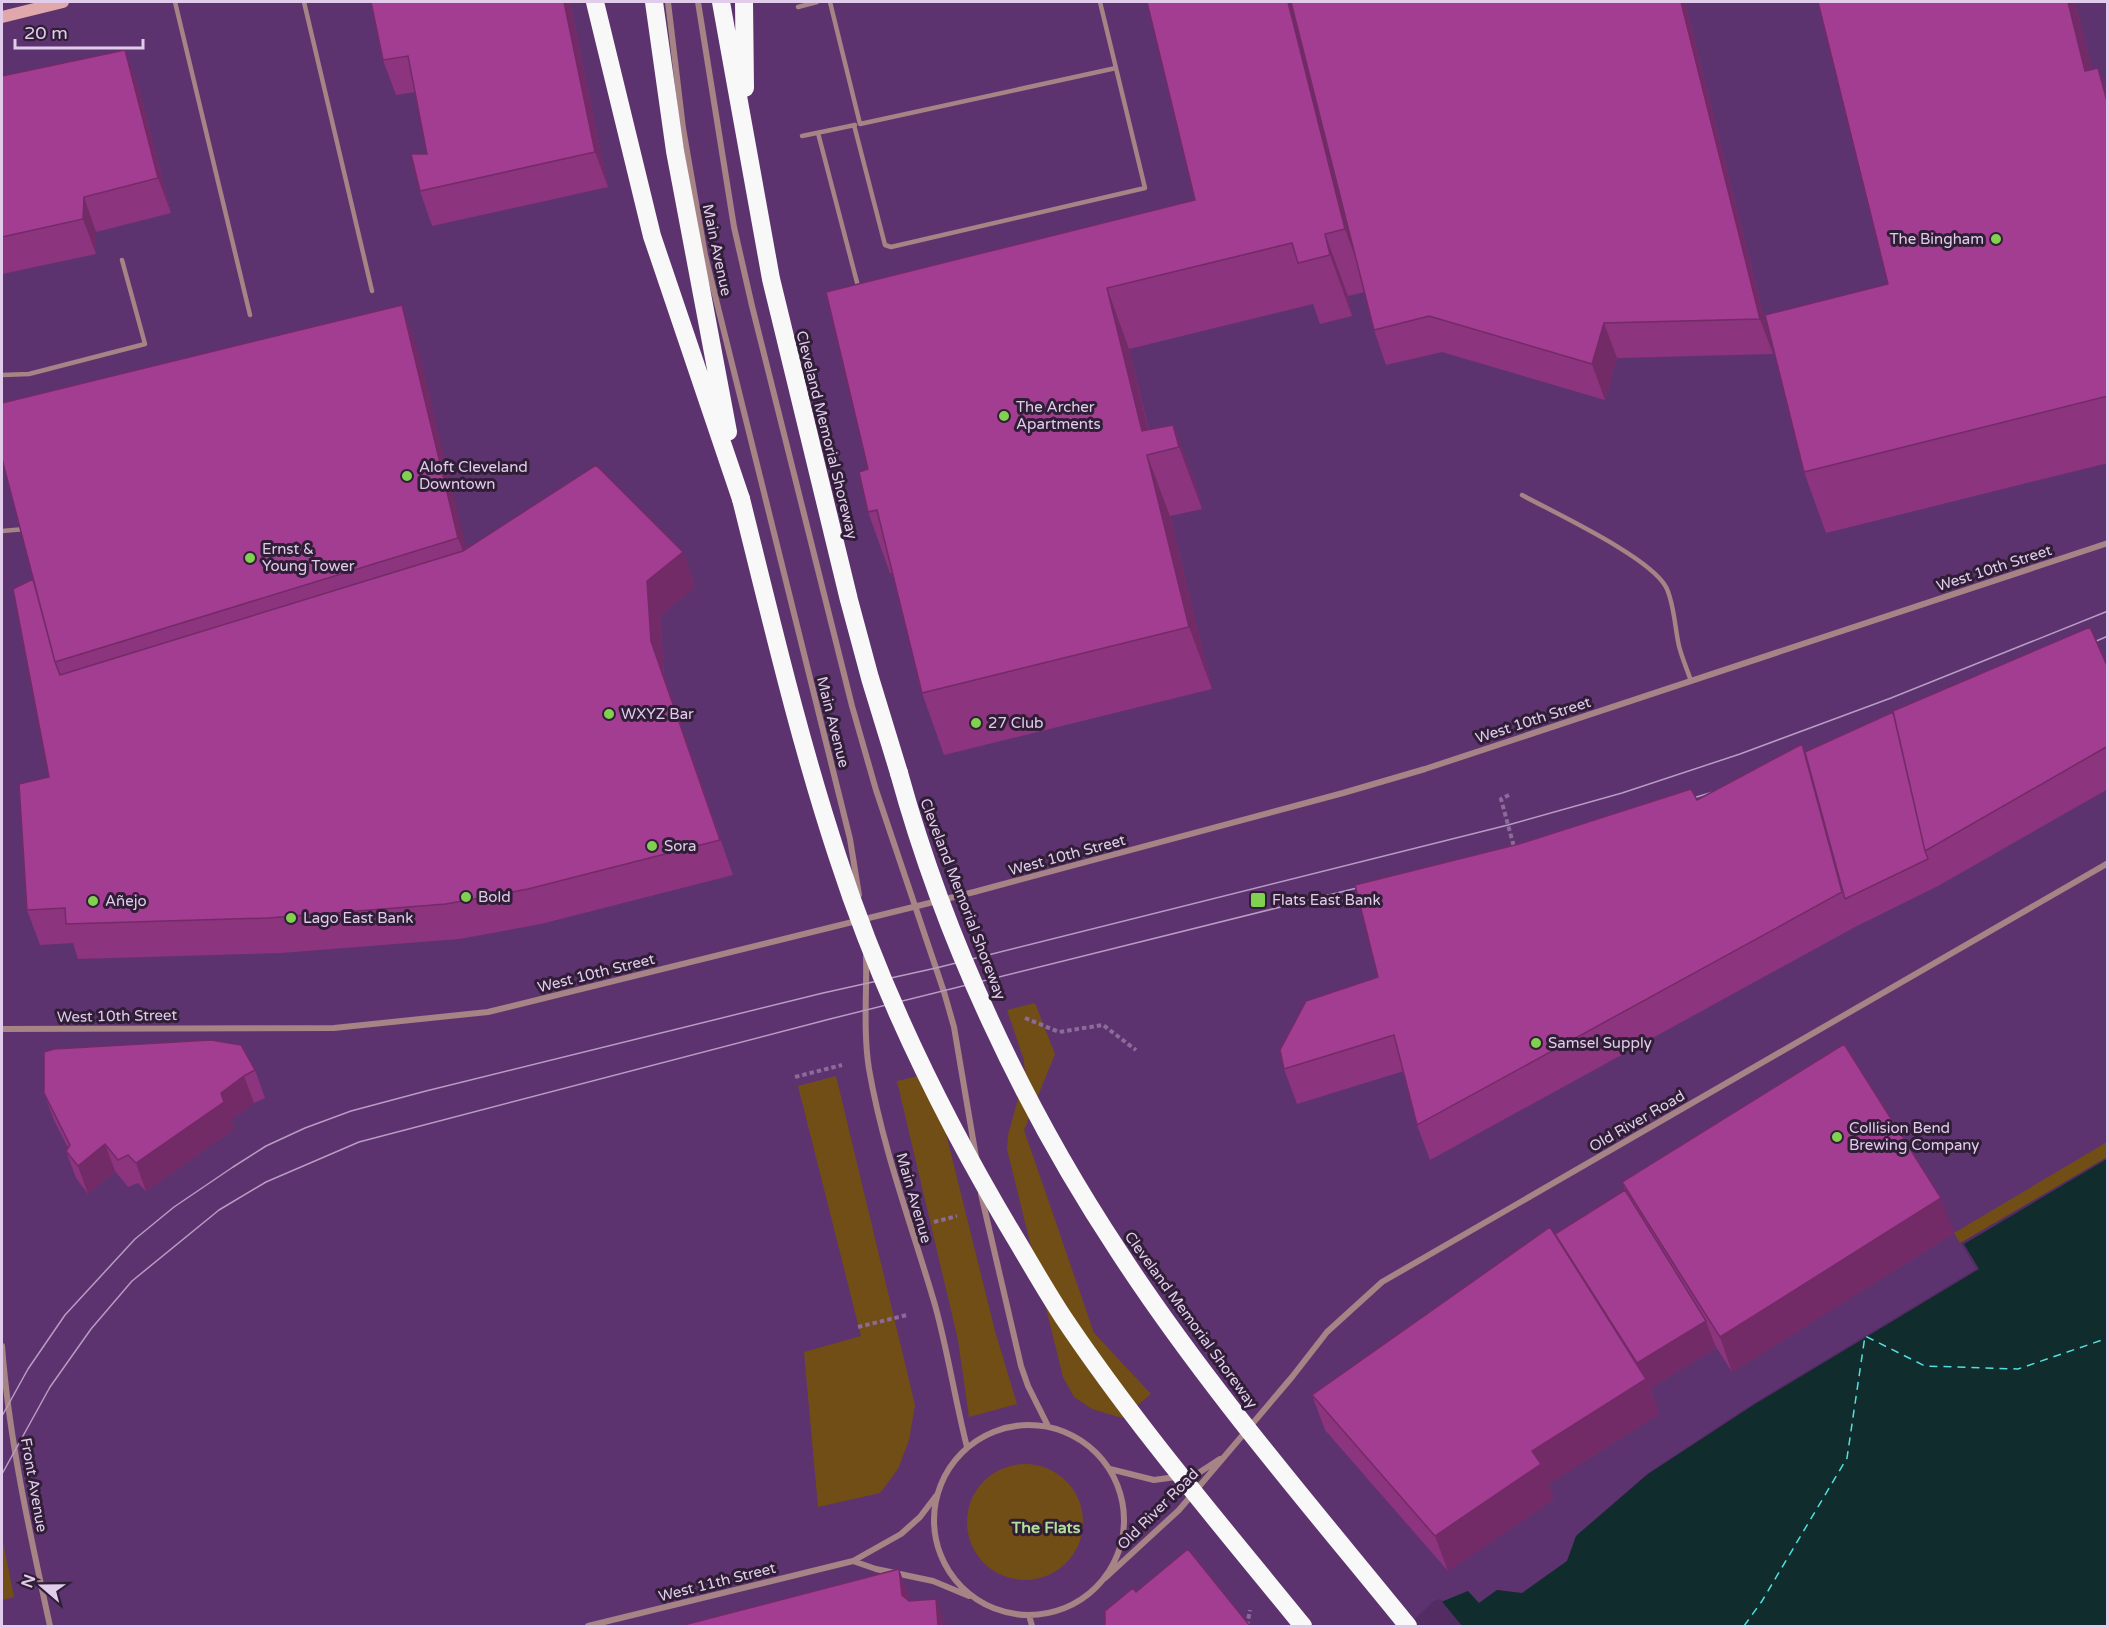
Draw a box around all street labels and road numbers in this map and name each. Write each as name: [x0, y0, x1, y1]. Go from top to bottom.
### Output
street label: Main Avenue: [698, 202, 736, 298]
street label: Cleveland Memorial Shoreway: [792, 329, 862, 541]
street label: West 10th Street: [1934, 541, 2054, 595]
street label: Main Avenue: [813, 675, 853, 769]
street label: West 10th Street: [1473, 693, 1593, 747]
street label: Cleveland Memorial Shoreway: [916, 796, 1010, 1002]
street label: West 10th Street: [1007, 831, 1128, 879]
street label: West 10th Street: [535, 950, 657, 996]
street label: West 10th Street: [57, 1006, 178, 1026]
street label: Old River Road: [1586, 1086, 1688, 1156]
street label: Main Avenue: [892, 1151, 936, 1245]
street label: Cleveland Memorial Shoreway: [1121, 1228, 1261, 1412]
street label: Front Avenue: [17, 1436, 51, 1534]
street label: Old River Road: [1114, 1465, 1202, 1553]
street label: West 11th Street: [656, 1559, 778, 1605]

